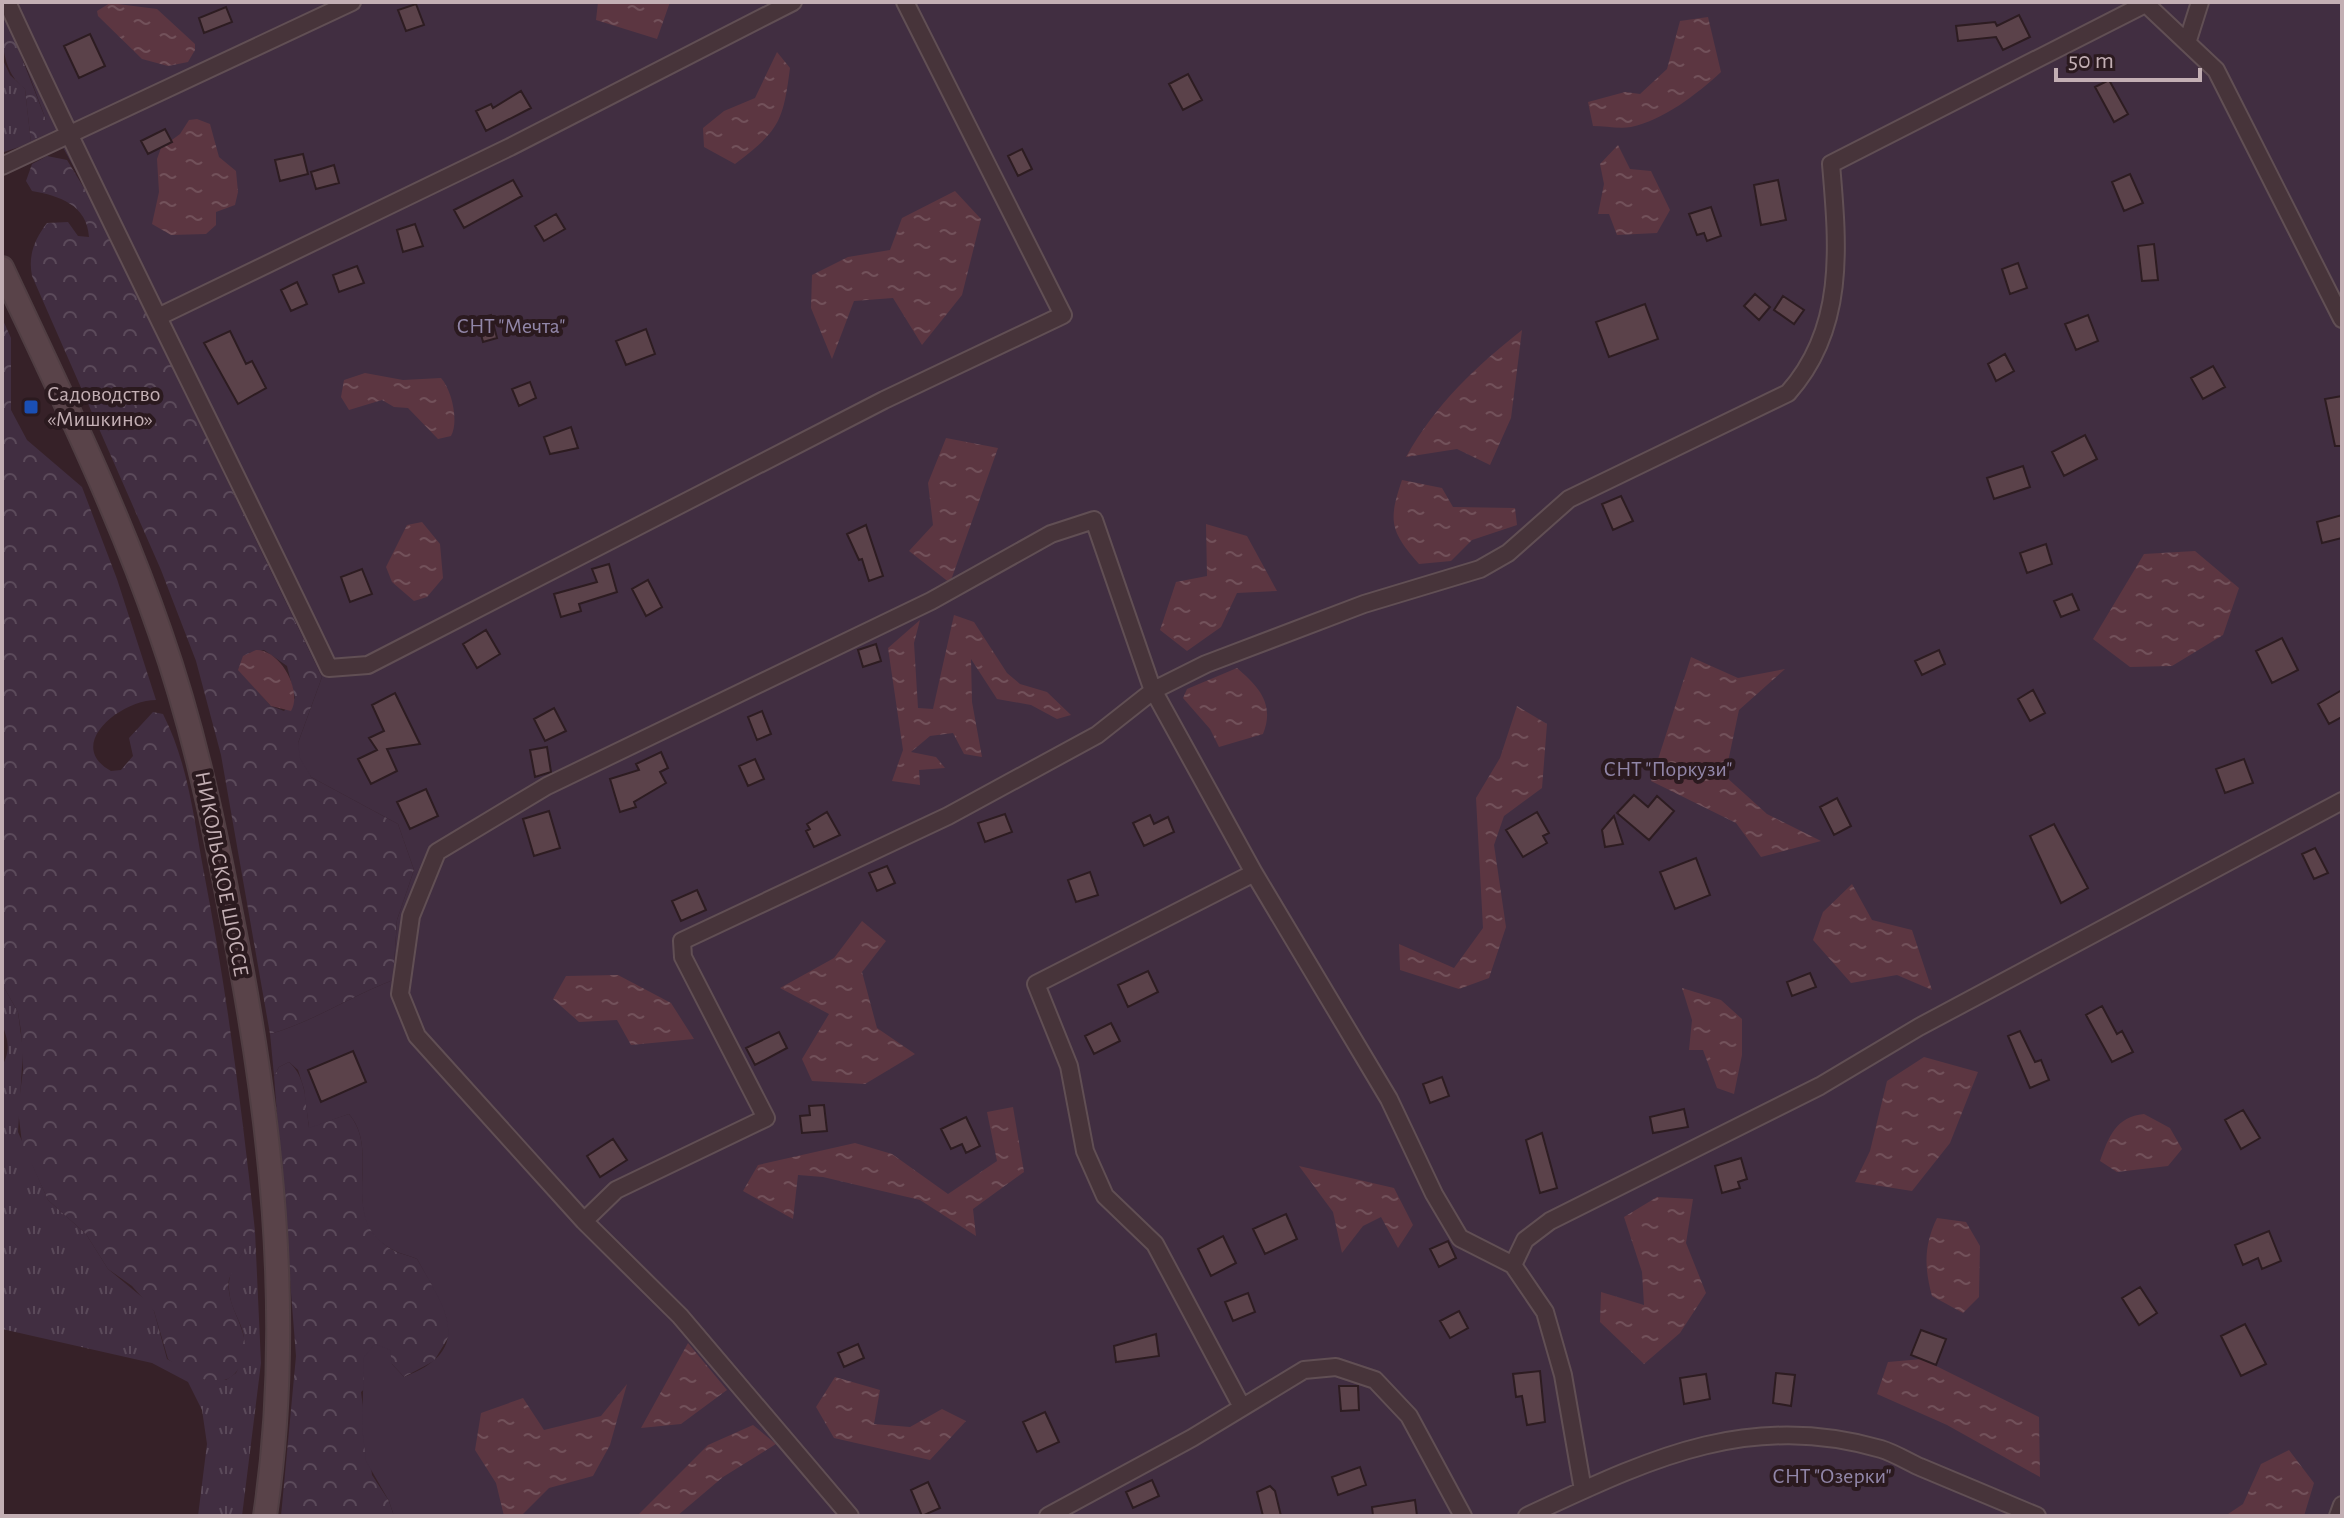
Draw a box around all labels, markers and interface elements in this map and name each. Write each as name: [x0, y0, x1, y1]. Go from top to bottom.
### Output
scale bar: [2056, 32, 2200, 82]
text: 50 m: [2068, 49, 2114, 73]
park label: СНТ "Мечта": [457, 315, 565, 337]
place label: Садоводство «Мишкино»: [47, 383, 160, 430]
marker: Садоводство «Мишкино»: [22, 398, 40, 416]
park label: СНТ "Поркузи": [1604, 758, 1732, 780]
street label: НИКОЛЬСКОЕ ШОССЕ: [191, 769, 253, 979]
park label: СНТ "Озерки": [1772, 1465, 1892, 1487]

